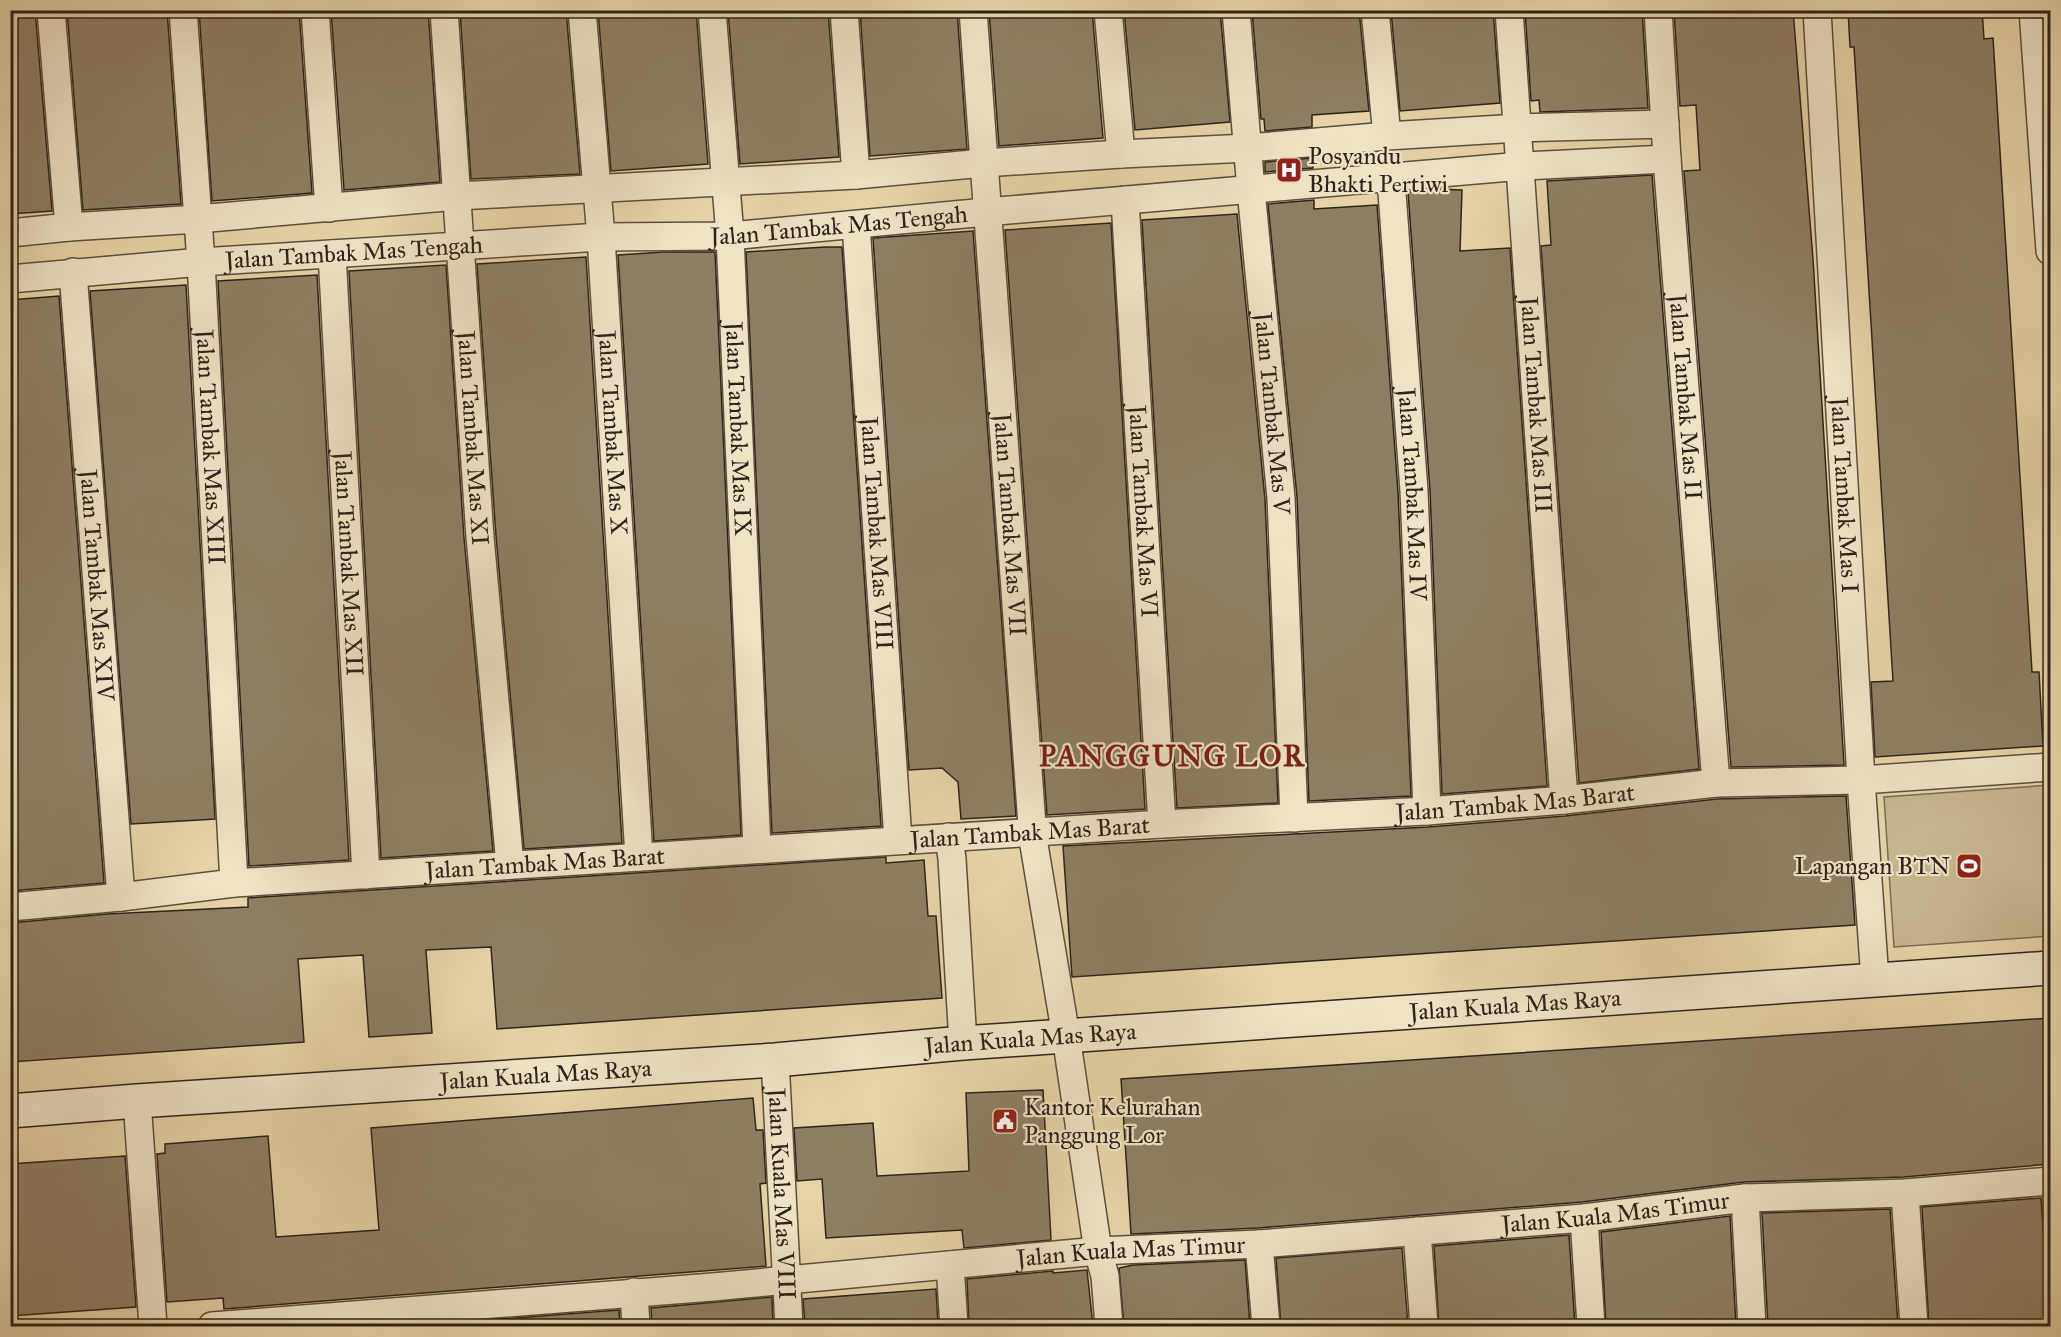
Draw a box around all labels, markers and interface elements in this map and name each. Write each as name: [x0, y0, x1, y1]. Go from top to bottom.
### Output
place label: Posyandu Bhakti Pertiwi: [1308, 141, 1448, 199]
hospital icon: Posyandu Bhakti Pertiwi: [1274, 155, 1304, 185]
street label: Jalan Tambak Mas Tengah: [707, 199, 969, 251]
street label: Jalan Tambak Mas Tengah: [221, 229, 484, 276]
street label: Jalan Tambak Mas II: [1662, 290, 1709, 501]
street label: Jalan Tambak Mas III: [1514, 293, 1559, 514]
street label: Jalan Tambak Mas V: [1248, 308, 1297, 516]
street label: Jalan Tambak Mas IX: [719, 318, 758, 538]
street label: Jalan Tambak Mas XIII: [189, 326, 232, 566]
street label: Jalan Tambak Mas XI: [451, 327, 496, 547]
street label: Jalan Tambak Mas X: [592, 327, 634, 536]
street label: Jalan Tambak Mas IV: [1391, 384, 1433, 603]
street label: Jalan Tambak Mas I: [1824, 393, 1865, 594]
street label: Jalan Tambak Mas VI: [1122, 401, 1165, 619]
street label: Jalan Tambak Mas VII: [987, 409, 1033, 637]
street label: Jalan Tambak Mas VIII: [854, 413, 900, 651]
street label: Jalan Tambak Mas XII: [328, 447, 370, 677]
street label: Jalan Tambak Mas XIV: [73, 465, 121, 703]
district label: PANGGUNG LOR: [1039, 738, 1306, 774]
street label: Jalan Tambak Mas Barat: [1392, 777, 1637, 828]
street label: Jalan Tambak Mas Barat: [906, 810, 1151, 855]
street label: Jalan Tambak Mas Barat: [421, 841, 666, 886]
place label: Lapangan BTN: [1795, 851, 1950, 881]
sports icon: Lapangan BTN: [1954, 851, 1984, 881]
street label: Jalan Kuala Mas Raya: [1405, 983, 1623, 1027]
street label: Jalan Kuala Mas Raya: [920, 1016, 1138, 1062]
street label: Jalan Kuala Mas Raya: [436, 1053, 654, 1097]
street label: Jalan Kuala Mas VIII: [761, 1084, 803, 1300]
place label: Kantor Kelurahan Panggung Lor: [1024, 1092, 1200, 1150]
public building icon: Kantor Kelurahan Panggung Lor: [990, 1106, 1020, 1136]
street label: Jalan Kuala Mas Timur: [1497, 1185, 1731, 1240]
street label: Jalan Kuala Mas Timur: [1012, 1230, 1246, 1274]

